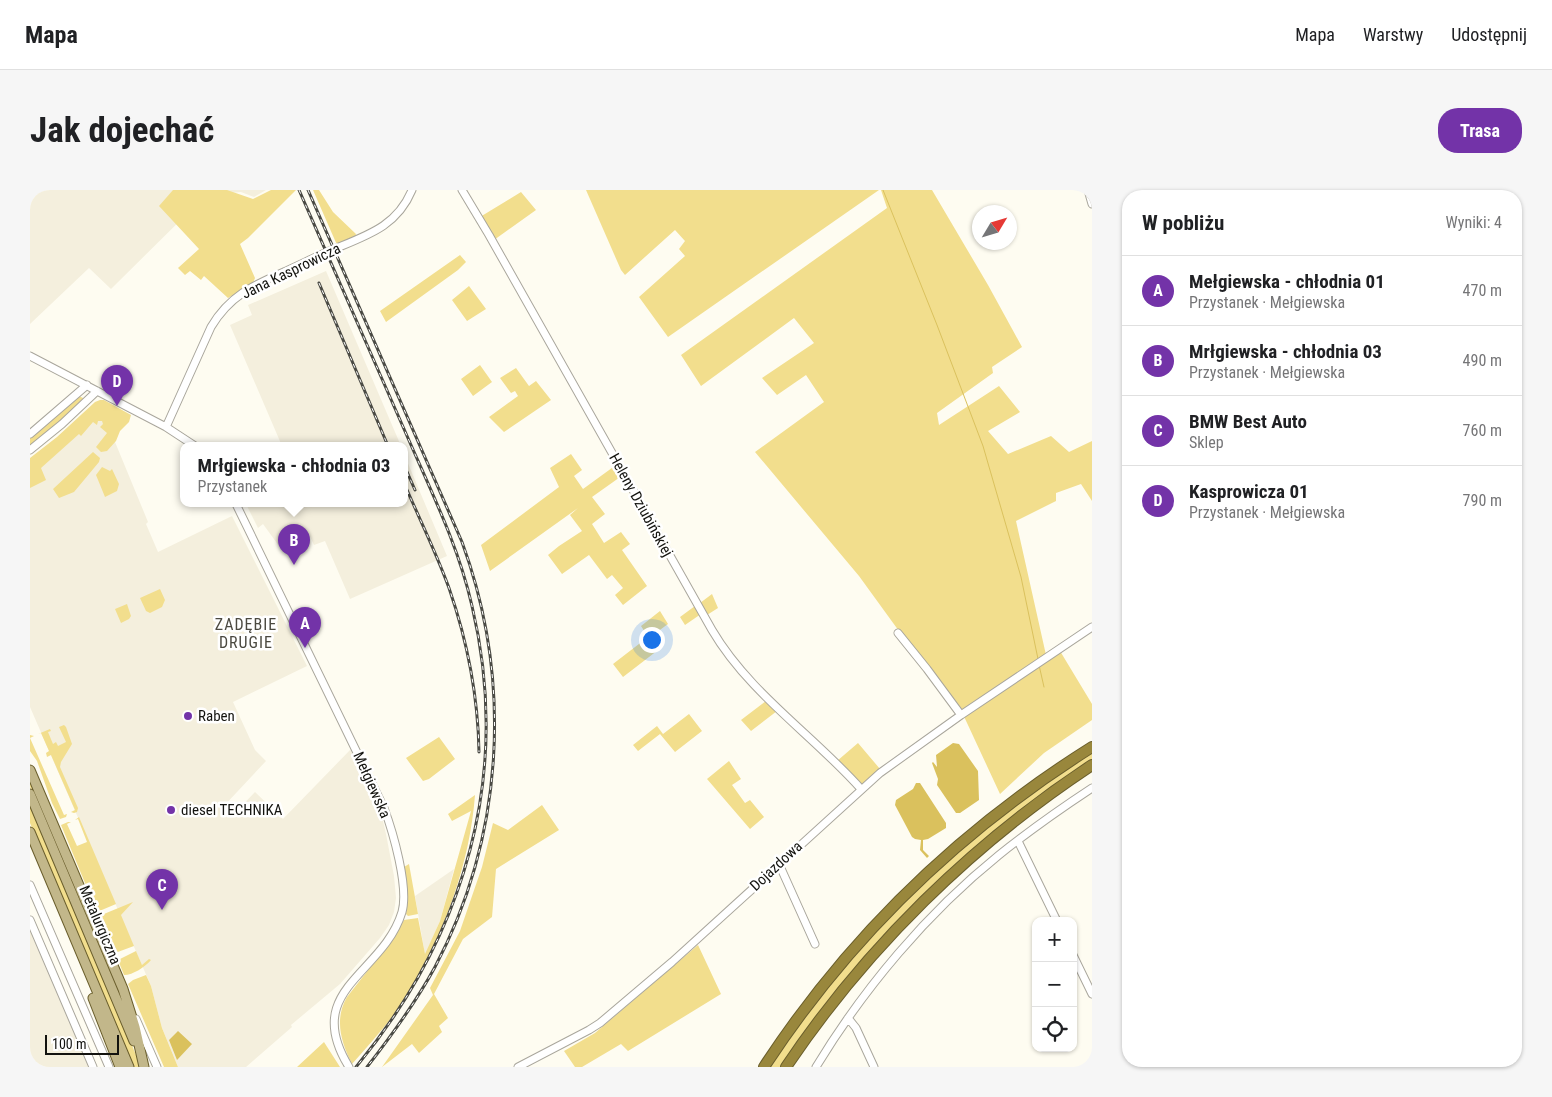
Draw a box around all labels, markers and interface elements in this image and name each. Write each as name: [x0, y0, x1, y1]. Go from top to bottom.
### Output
text: Mapa: [25, 21, 78, 49]
text: Mapa: [1295, 24, 1335, 45]
text: Warstwy: [1363, 24, 1423, 45]
text: Udostępnij: [1451, 24, 1527, 45]
button: Trasa: [1438, 108, 1522, 153]
text: Jak dojechać: [30, 110, 214, 151]
north arrow: [972, 205, 1017, 250]
text: W pobliżu: [1142, 211, 1224, 235]
text: Wyniki: 4: [1446, 213, 1502, 232]
street label: Jana Kasprowicza: [239, 239, 343, 303]
text: Mełgiewska - chłodnia 01: [1189, 270, 1385, 293]
text: A: [1153, 281, 1163, 300]
text: 470 m: [1463, 281, 1502, 300]
text: Przystanek · Mełgiewska: [1189, 293, 1345, 312]
text: Mrłgiewska - chłodnia 03: [1189, 340, 1382, 363]
text: B: [1154, 351, 1162, 370]
text: 490 m: [1463, 351, 1502, 370]
text: Przystanek · Mełgiewska: [1189, 363, 1345, 382]
pin: D: [101, 365, 133, 406]
text: BMW Best Auto: [1189, 410, 1307, 433]
text: C: [1153, 421, 1163, 440]
text: 760 m: [1463, 421, 1502, 440]
text: Sklep: [1189, 433, 1224, 452]
popup: [180, 442, 408, 507]
street label: Heleny Dziubińskiej: [605, 450, 677, 560]
text: Mrłgiewska - chłodnia 03: [198, 454, 390, 477]
text: Przystanek: [198, 477, 267, 496]
text: Kasprowicza 01: [1189, 480, 1309, 503]
text: D: [1153, 491, 1163, 510]
text: 790 m: [1463, 491, 1502, 510]
text: Przystanek · Mełgiewska: [1189, 503, 1345, 522]
pin: B: [278, 524, 310, 565]
pin: A: [289, 607, 321, 648]
district label: ZADĘBIE DRUGIE: [215, 615, 277, 652]
your location: [639, 627, 665, 653]
place label: Raben: [198, 707, 235, 725]
marker: Raben: [182, 710, 194, 722]
street label: Mełgiewska: [349, 749, 395, 821]
place label: diesel TECHNIKA: [181, 801, 283, 819]
marker: diesel TECHNIKA: [165, 804, 177, 816]
street label: Dojazdowa: [746, 837, 806, 895]
pin: C: [146, 869, 178, 910]
street label: Metalurgiczna: [75, 883, 125, 967]
map controls: [1032, 917, 1077, 1052]
button: +: [1032, 917, 1077, 962]
button: −: [1032, 962, 1077, 1007]
button: locate: [1032, 1007, 1077, 1052]
scale bar: [45, 1032, 119, 1055]
text: 100 m: [52, 1036, 87, 1052]

